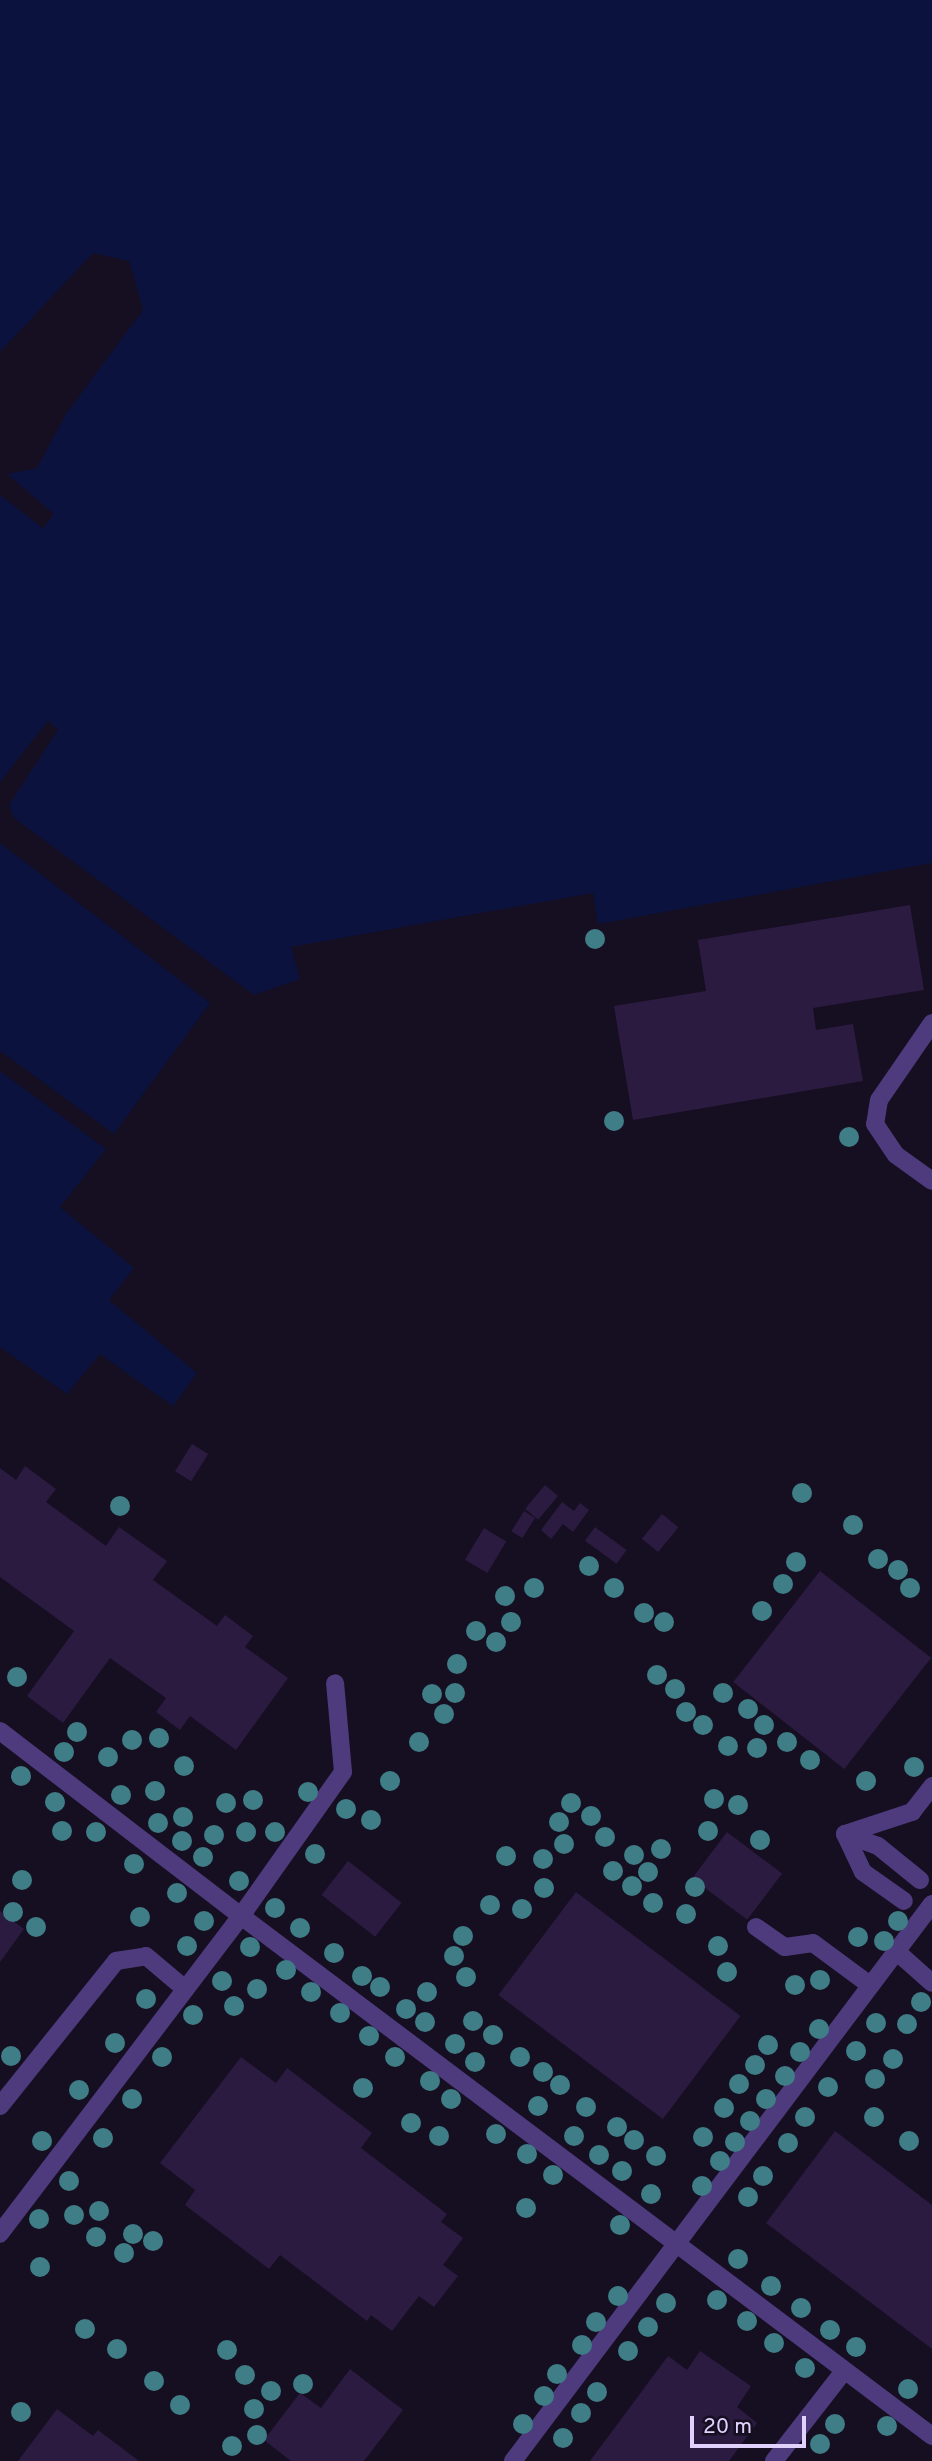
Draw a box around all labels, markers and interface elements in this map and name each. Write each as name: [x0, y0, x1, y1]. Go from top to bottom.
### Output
scale bar: [694, 2402, 810, 2446]
text: 20 m: [703, 2414, 752, 2441]

